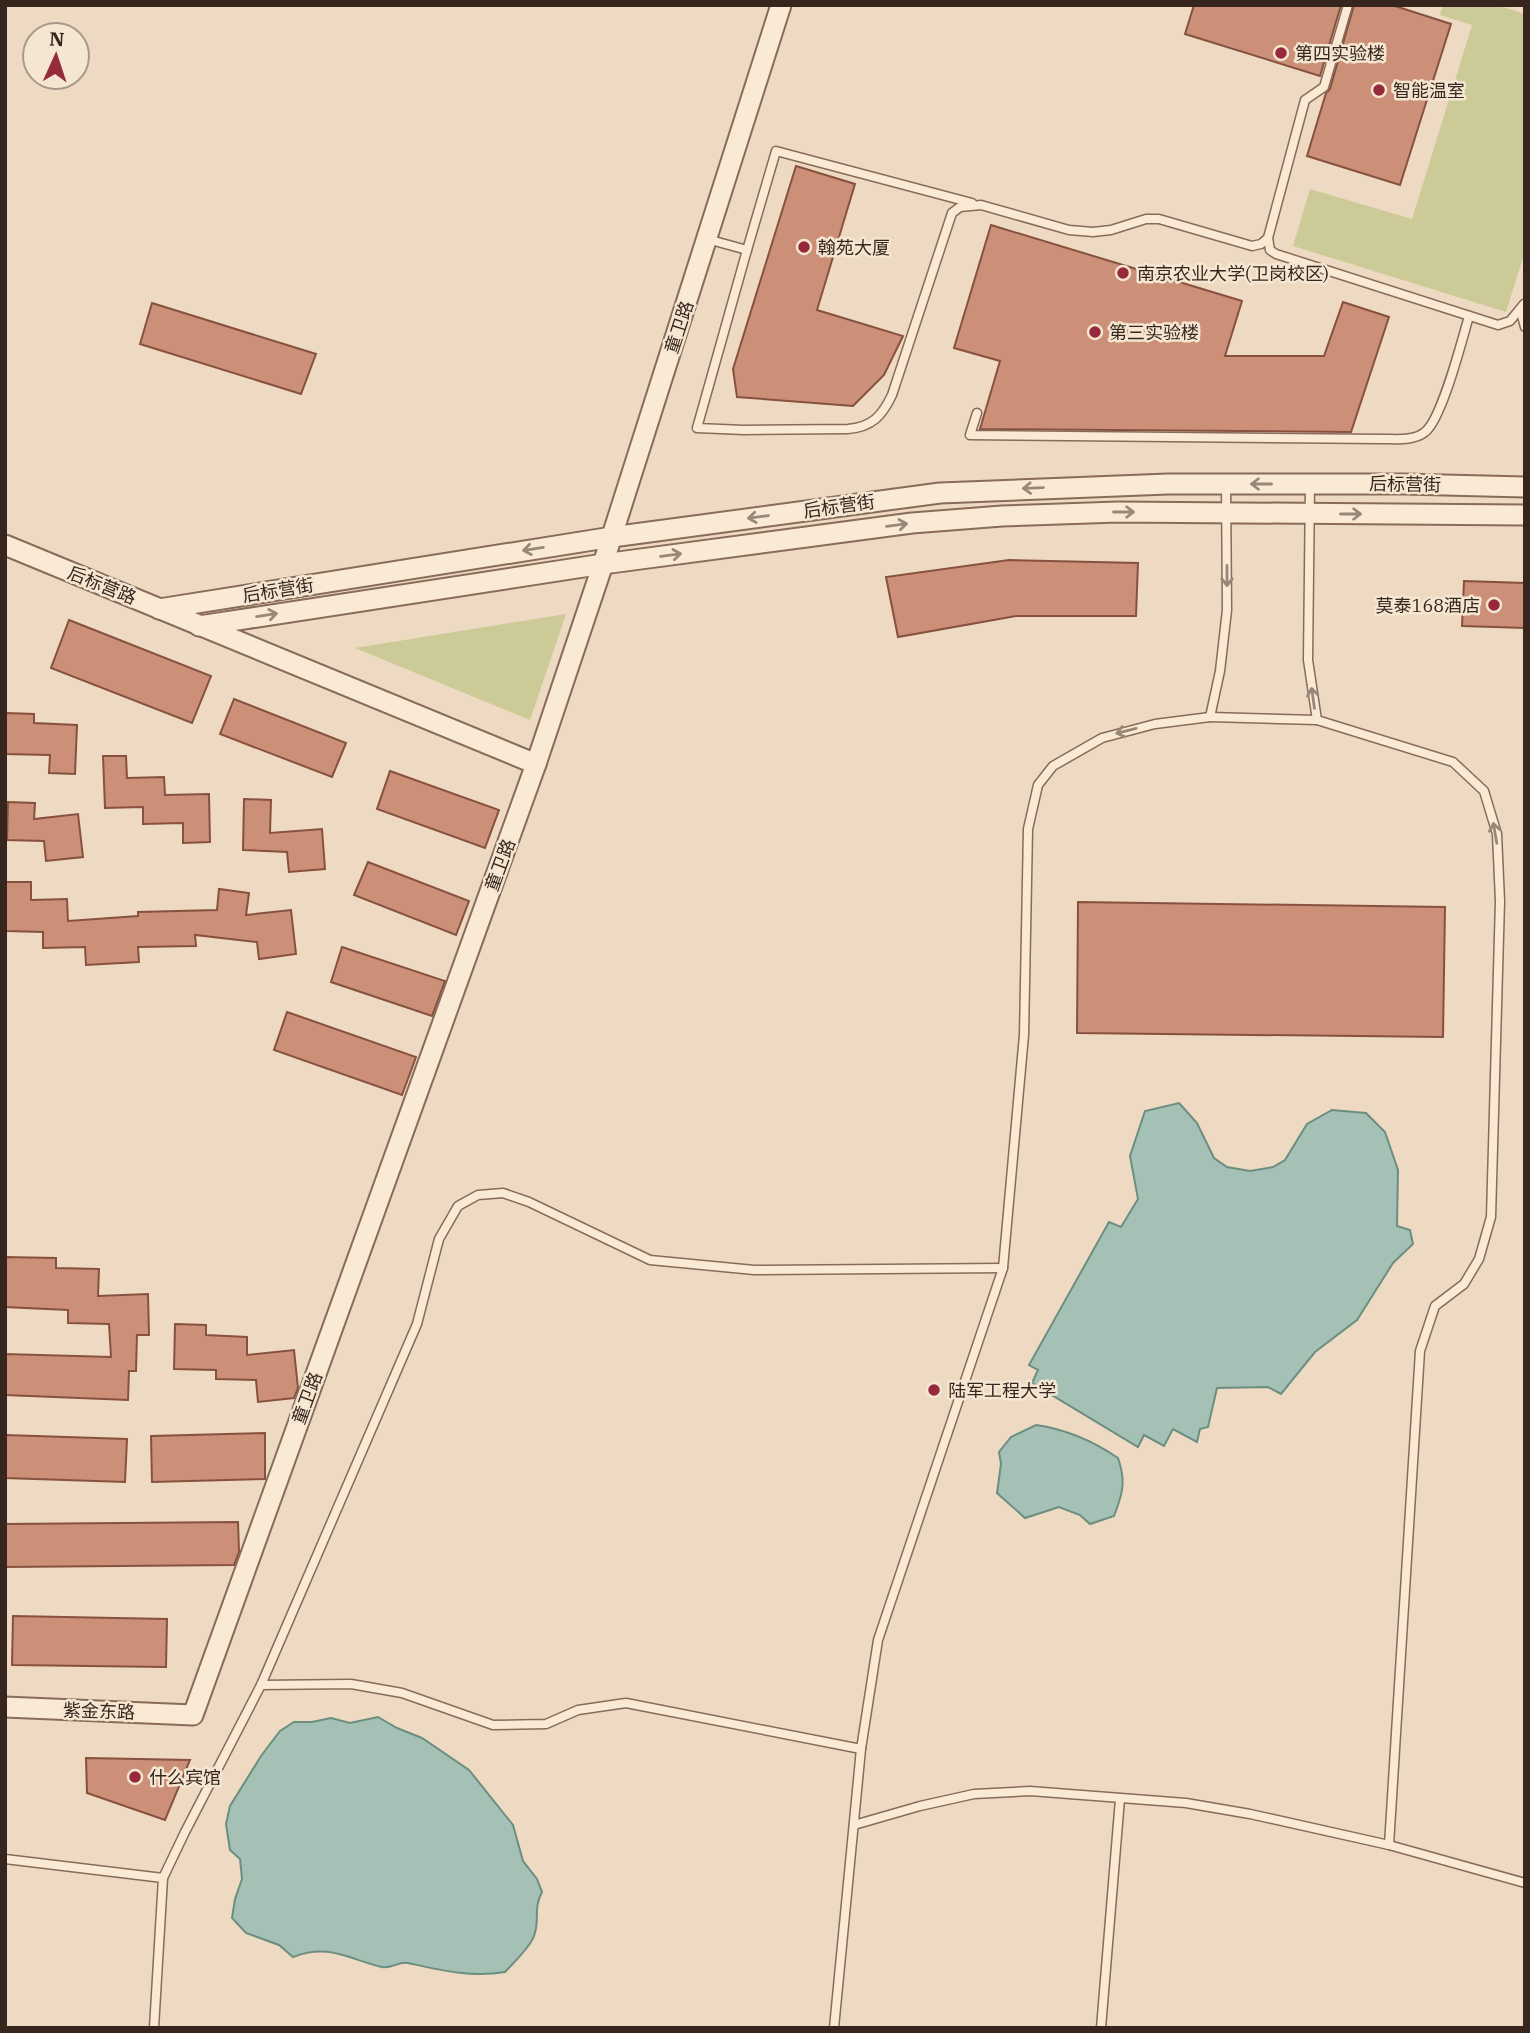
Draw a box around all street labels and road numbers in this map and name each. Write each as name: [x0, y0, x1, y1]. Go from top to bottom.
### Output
street label: 童卫路: [660, 298, 698, 356]
street label: 后标营街: [1369, 472, 1441, 496]
street label: 后标营街: [802, 490, 876, 522]
street label: 后标营路: [64, 561, 140, 609]
street label: 后标营街: [241, 573, 315, 607]
street label: 童卫路: [480, 836, 520, 894]
street label: 童卫路: [287, 1369, 327, 1427]
street label: 紫金东路: [63, 1698, 135, 1724]

